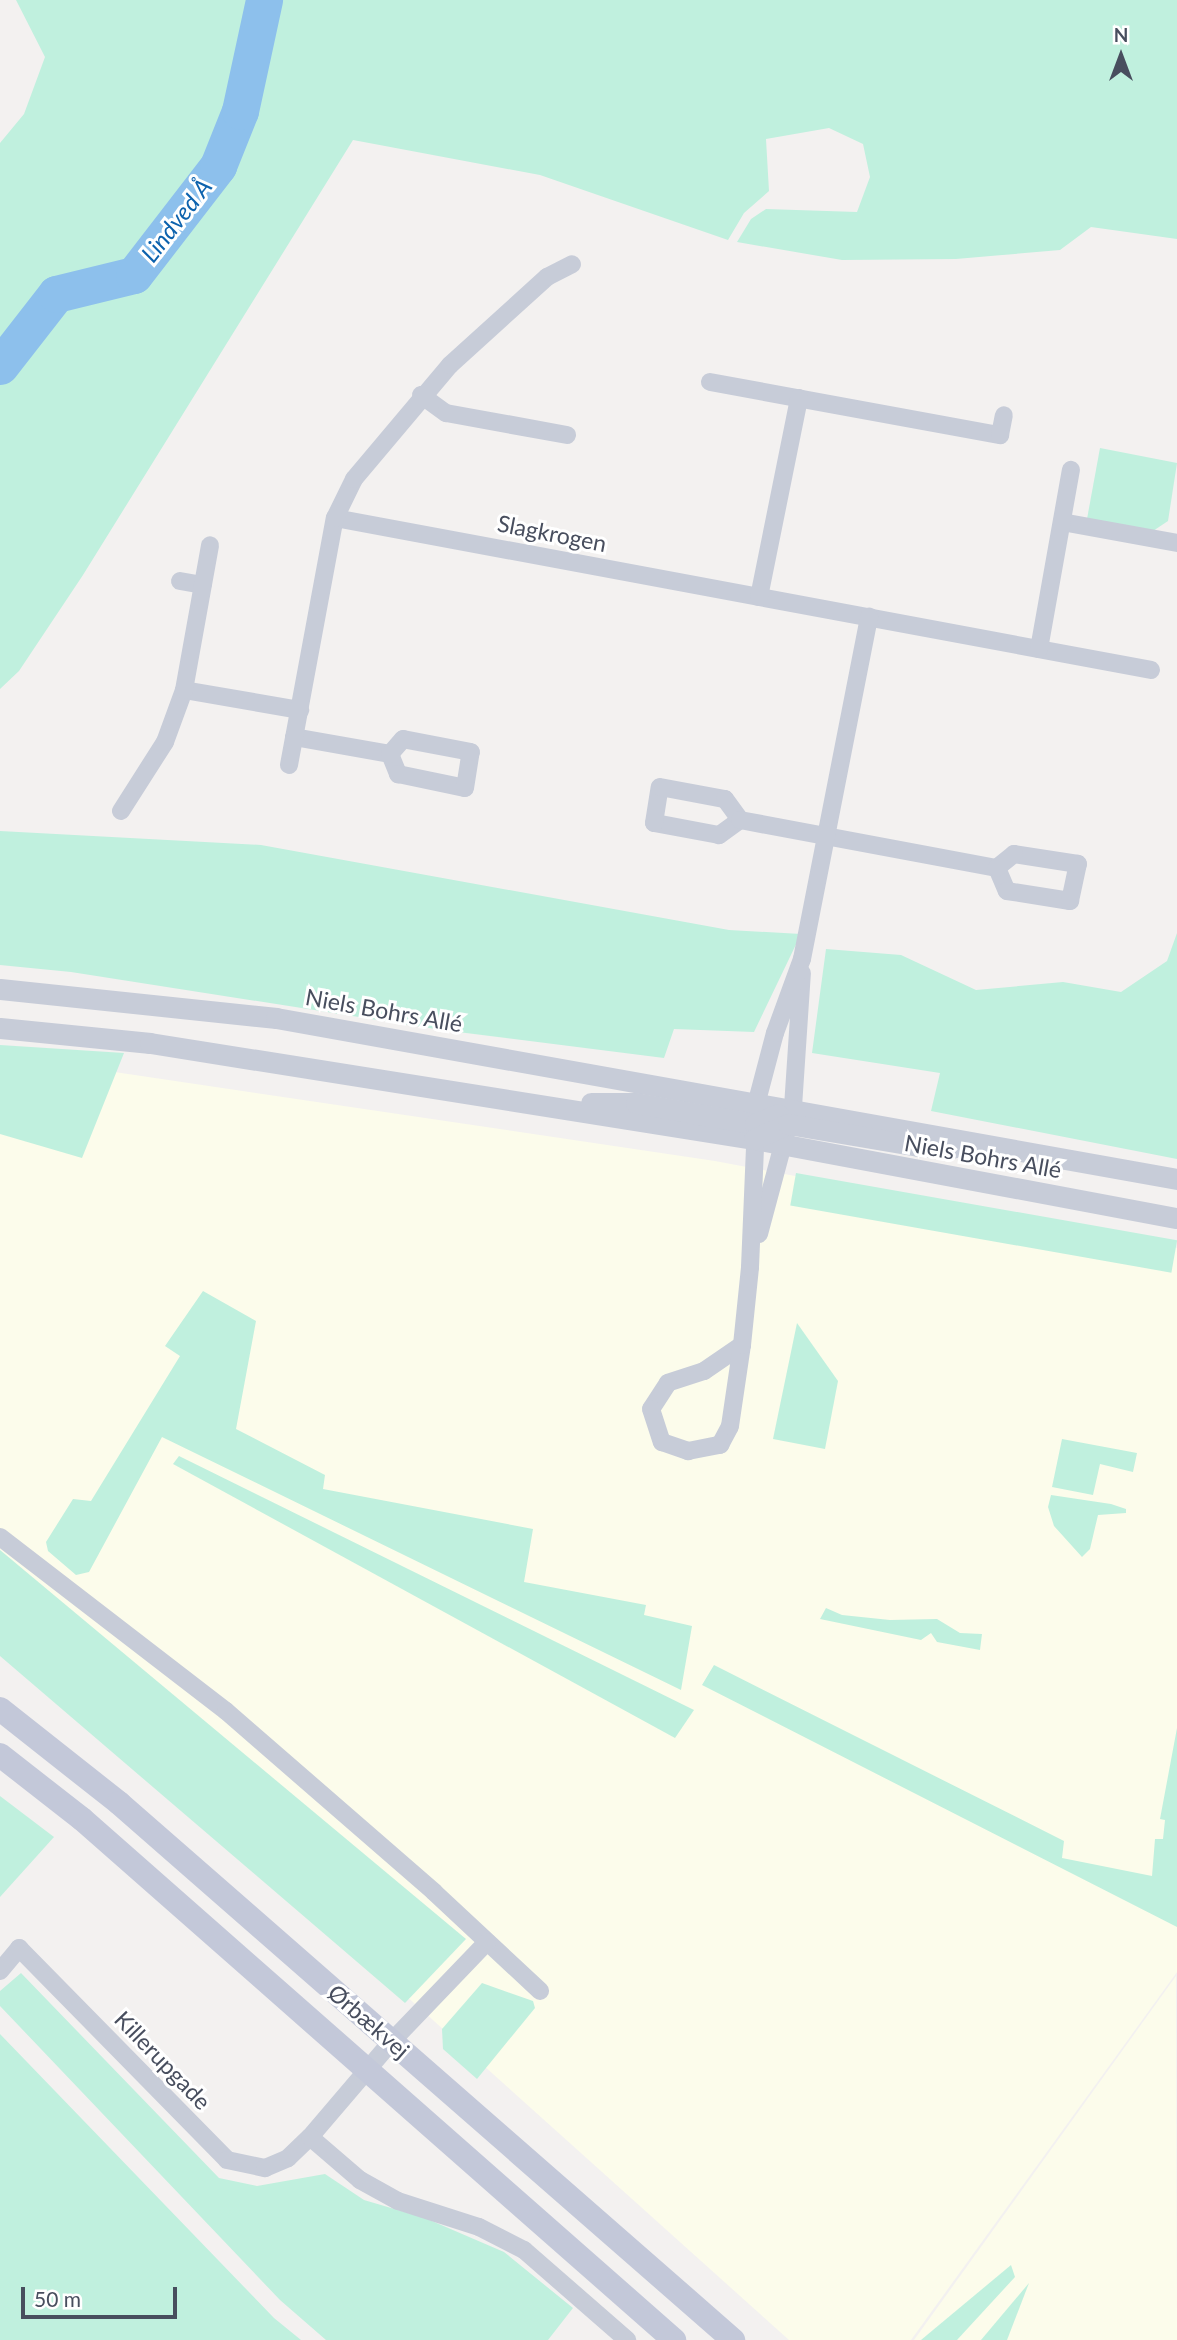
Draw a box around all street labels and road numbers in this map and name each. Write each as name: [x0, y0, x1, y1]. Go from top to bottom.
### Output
street label: Slagkrogen: [495, 509, 609, 557]
street label: Niels Bohrs Allé: [303, 983, 465, 1037]
street label: Niels Bohrs Allé: [902, 1129, 1064, 1183]
street label: Ørbækvej: [323, 1978, 415, 2064]
street label: Killerupgade: [109, 2005, 217, 2115]

